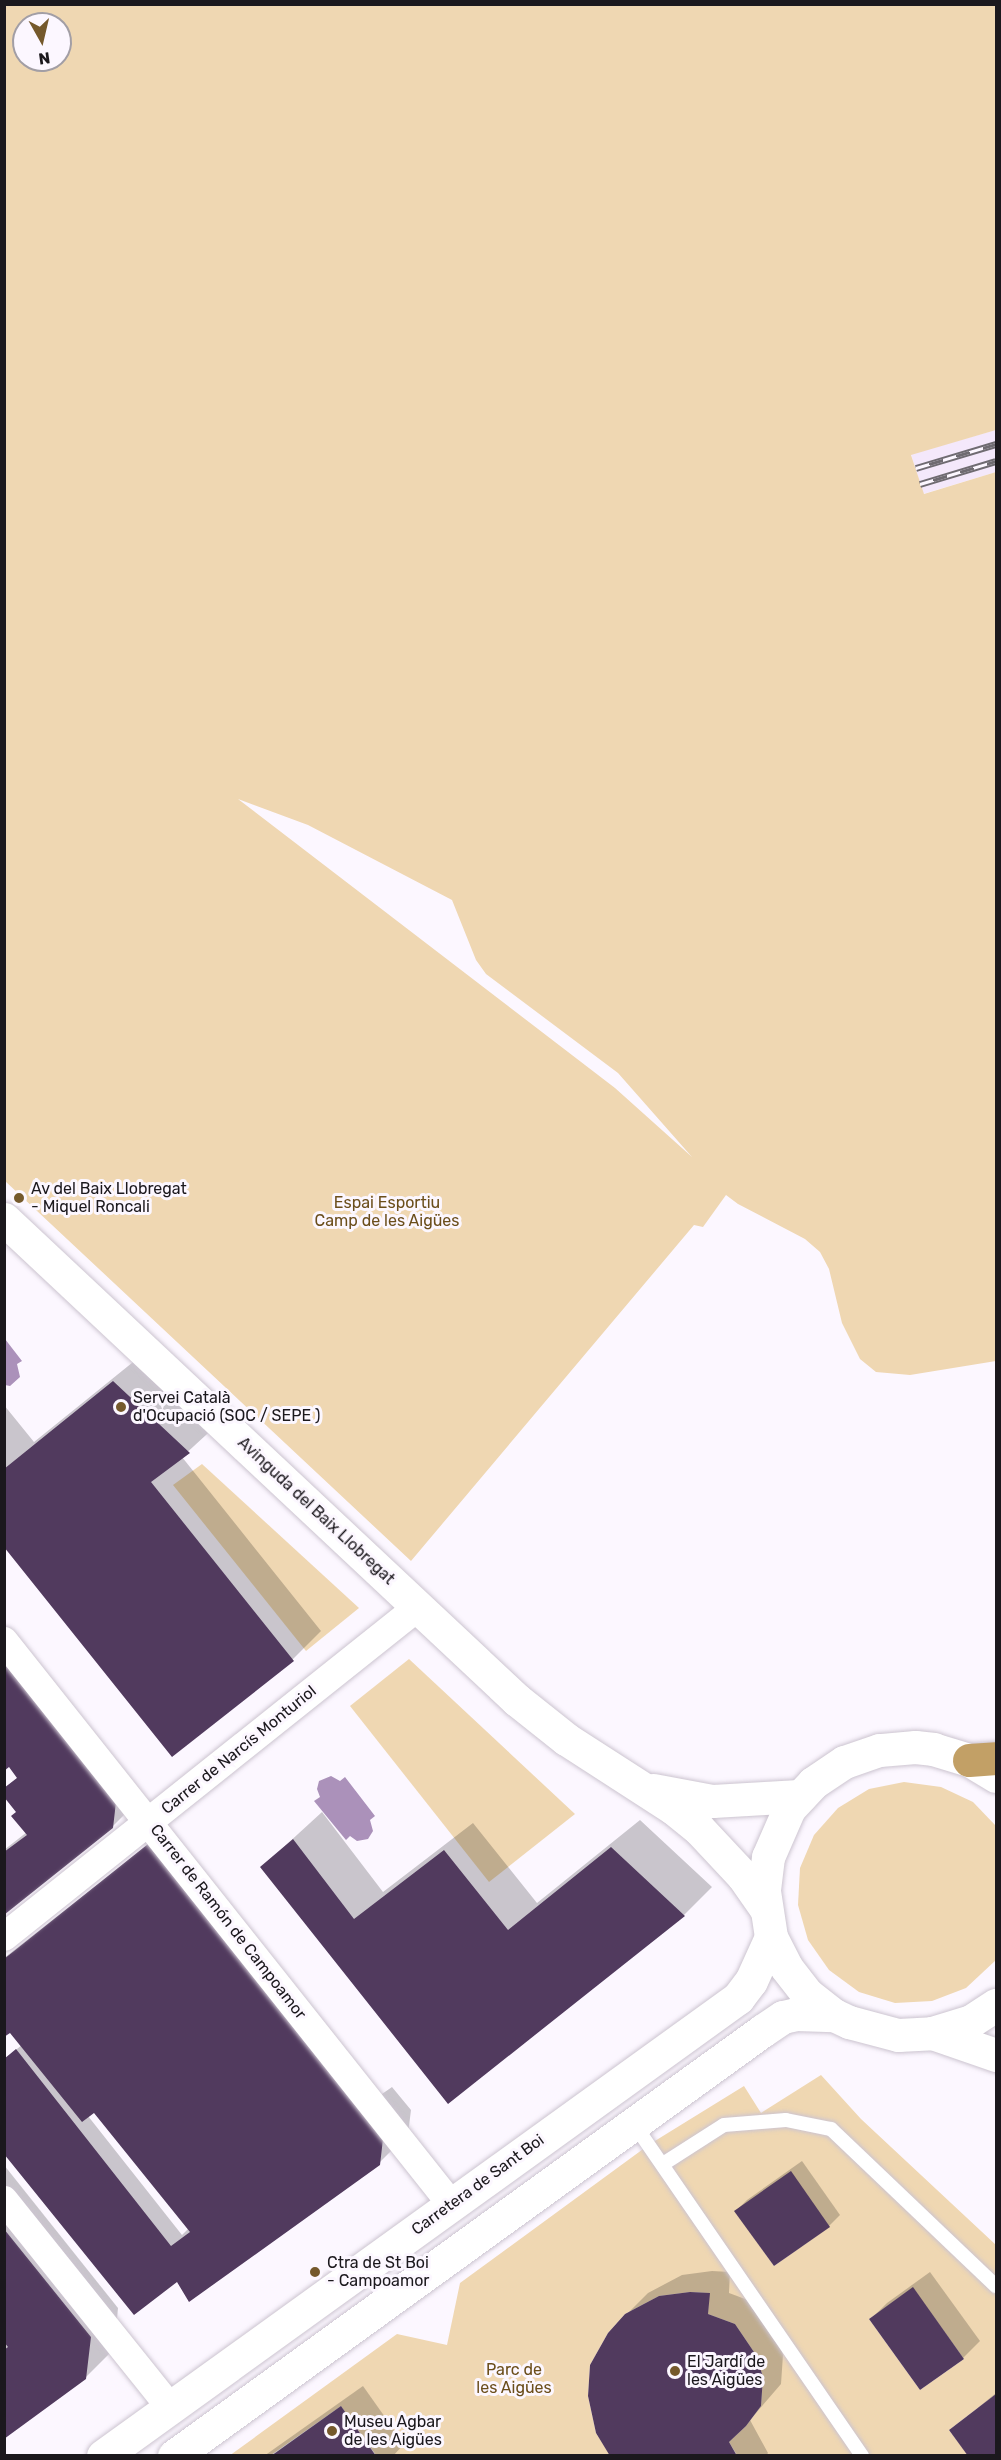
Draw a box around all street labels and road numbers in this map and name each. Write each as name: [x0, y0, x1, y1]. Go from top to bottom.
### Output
street label: Avinguda del Baix Llobregat: [234, 1433, 398, 1589]
street label: Carrer de Narcís Monturiol: [158, 1682, 320, 1818]
street label: Carrer de Ramón de Campoamor: [146, 1821, 310, 2023]
street label: Carretera de Sant Boi: [408, 2131, 548, 2239]

